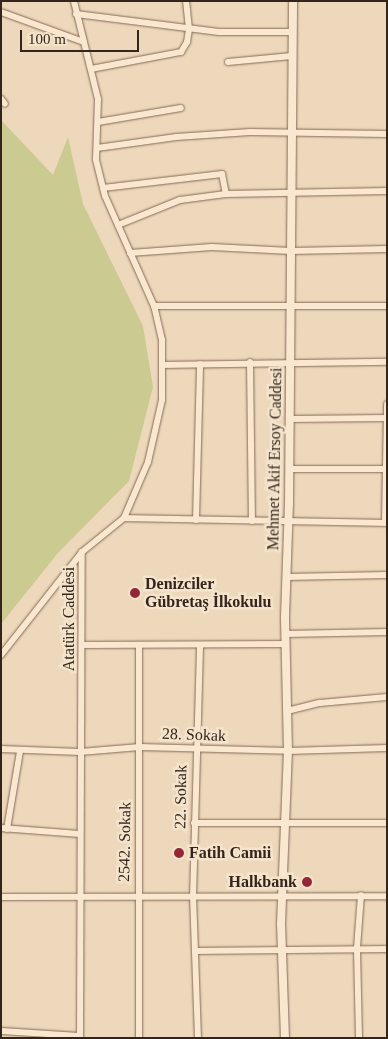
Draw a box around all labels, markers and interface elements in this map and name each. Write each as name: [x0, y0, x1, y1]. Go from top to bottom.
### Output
scale bar: [22, 20, 141, 52]
text: 100 m: [28, 31, 66, 47]
street label: Mehmet Akif Ersoy Caddesi: [264, 367, 286, 551]
street label: Atatürk Caddesi: [59, 567, 79, 671]
place label: Denizciler Gübretaş İlkokulu: [145, 574, 271, 612]
marker: Denizciler Gübretaş İlkokulu: [129, 587, 141, 599]
street label: 28. Sokak: [162, 724, 226, 746]
street label: 22. Sokak: [171, 765, 191, 829]
street label: 2542. Sokak: [115, 802, 135, 882]
place label: Fatih Camii: [189, 843, 271, 863]
marker: Fatih Camii: [173, 847, 185, 859]
place label: Halkbank: [229, 872, 297, 892]
marker: Halkbank: [301, 876, 313, 888]

